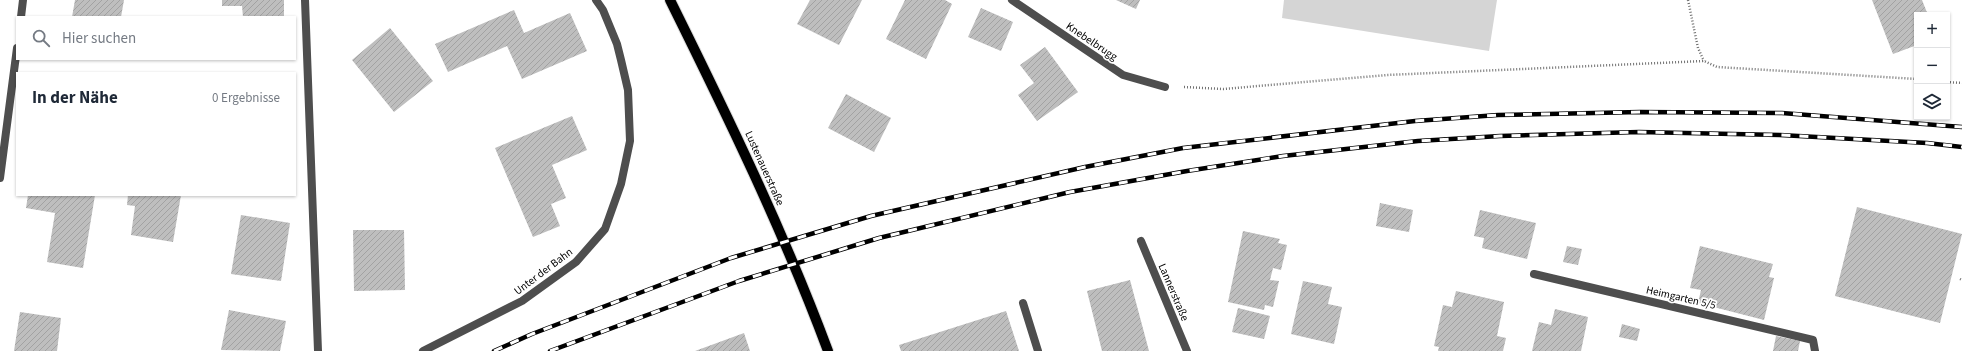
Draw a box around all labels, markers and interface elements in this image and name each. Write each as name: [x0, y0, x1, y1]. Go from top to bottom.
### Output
map controls: [1914, 12, 1950, 120]
button: +: [1914, 12, 1950, 48]
search box: [16, 16, 296, 60]
street label: Knebelbrugg: [1063, 19, 1121, 64]
icon: search: [30, 27, 52, 49]
text: Hier suchen: [62, 28, 136, 49]
button: −: [1914, 48, 1950, 84]
button: layers: [1914, 84, 1950, 120]
text: In der Nähe: [32, 86, 118, 110]
text: 0 Ergebnisse: [212, 89, 280, 107]
street label: Lustenauerstraße: [741, 128, 788, 208]
street label: Unter der Bahn: [511, 244, 576, 298]
street label: Lannerstraße: [1155, 261, 1193, 324]
street label: Heimgarten 5/5: [1645, 282, 1717, 313]

